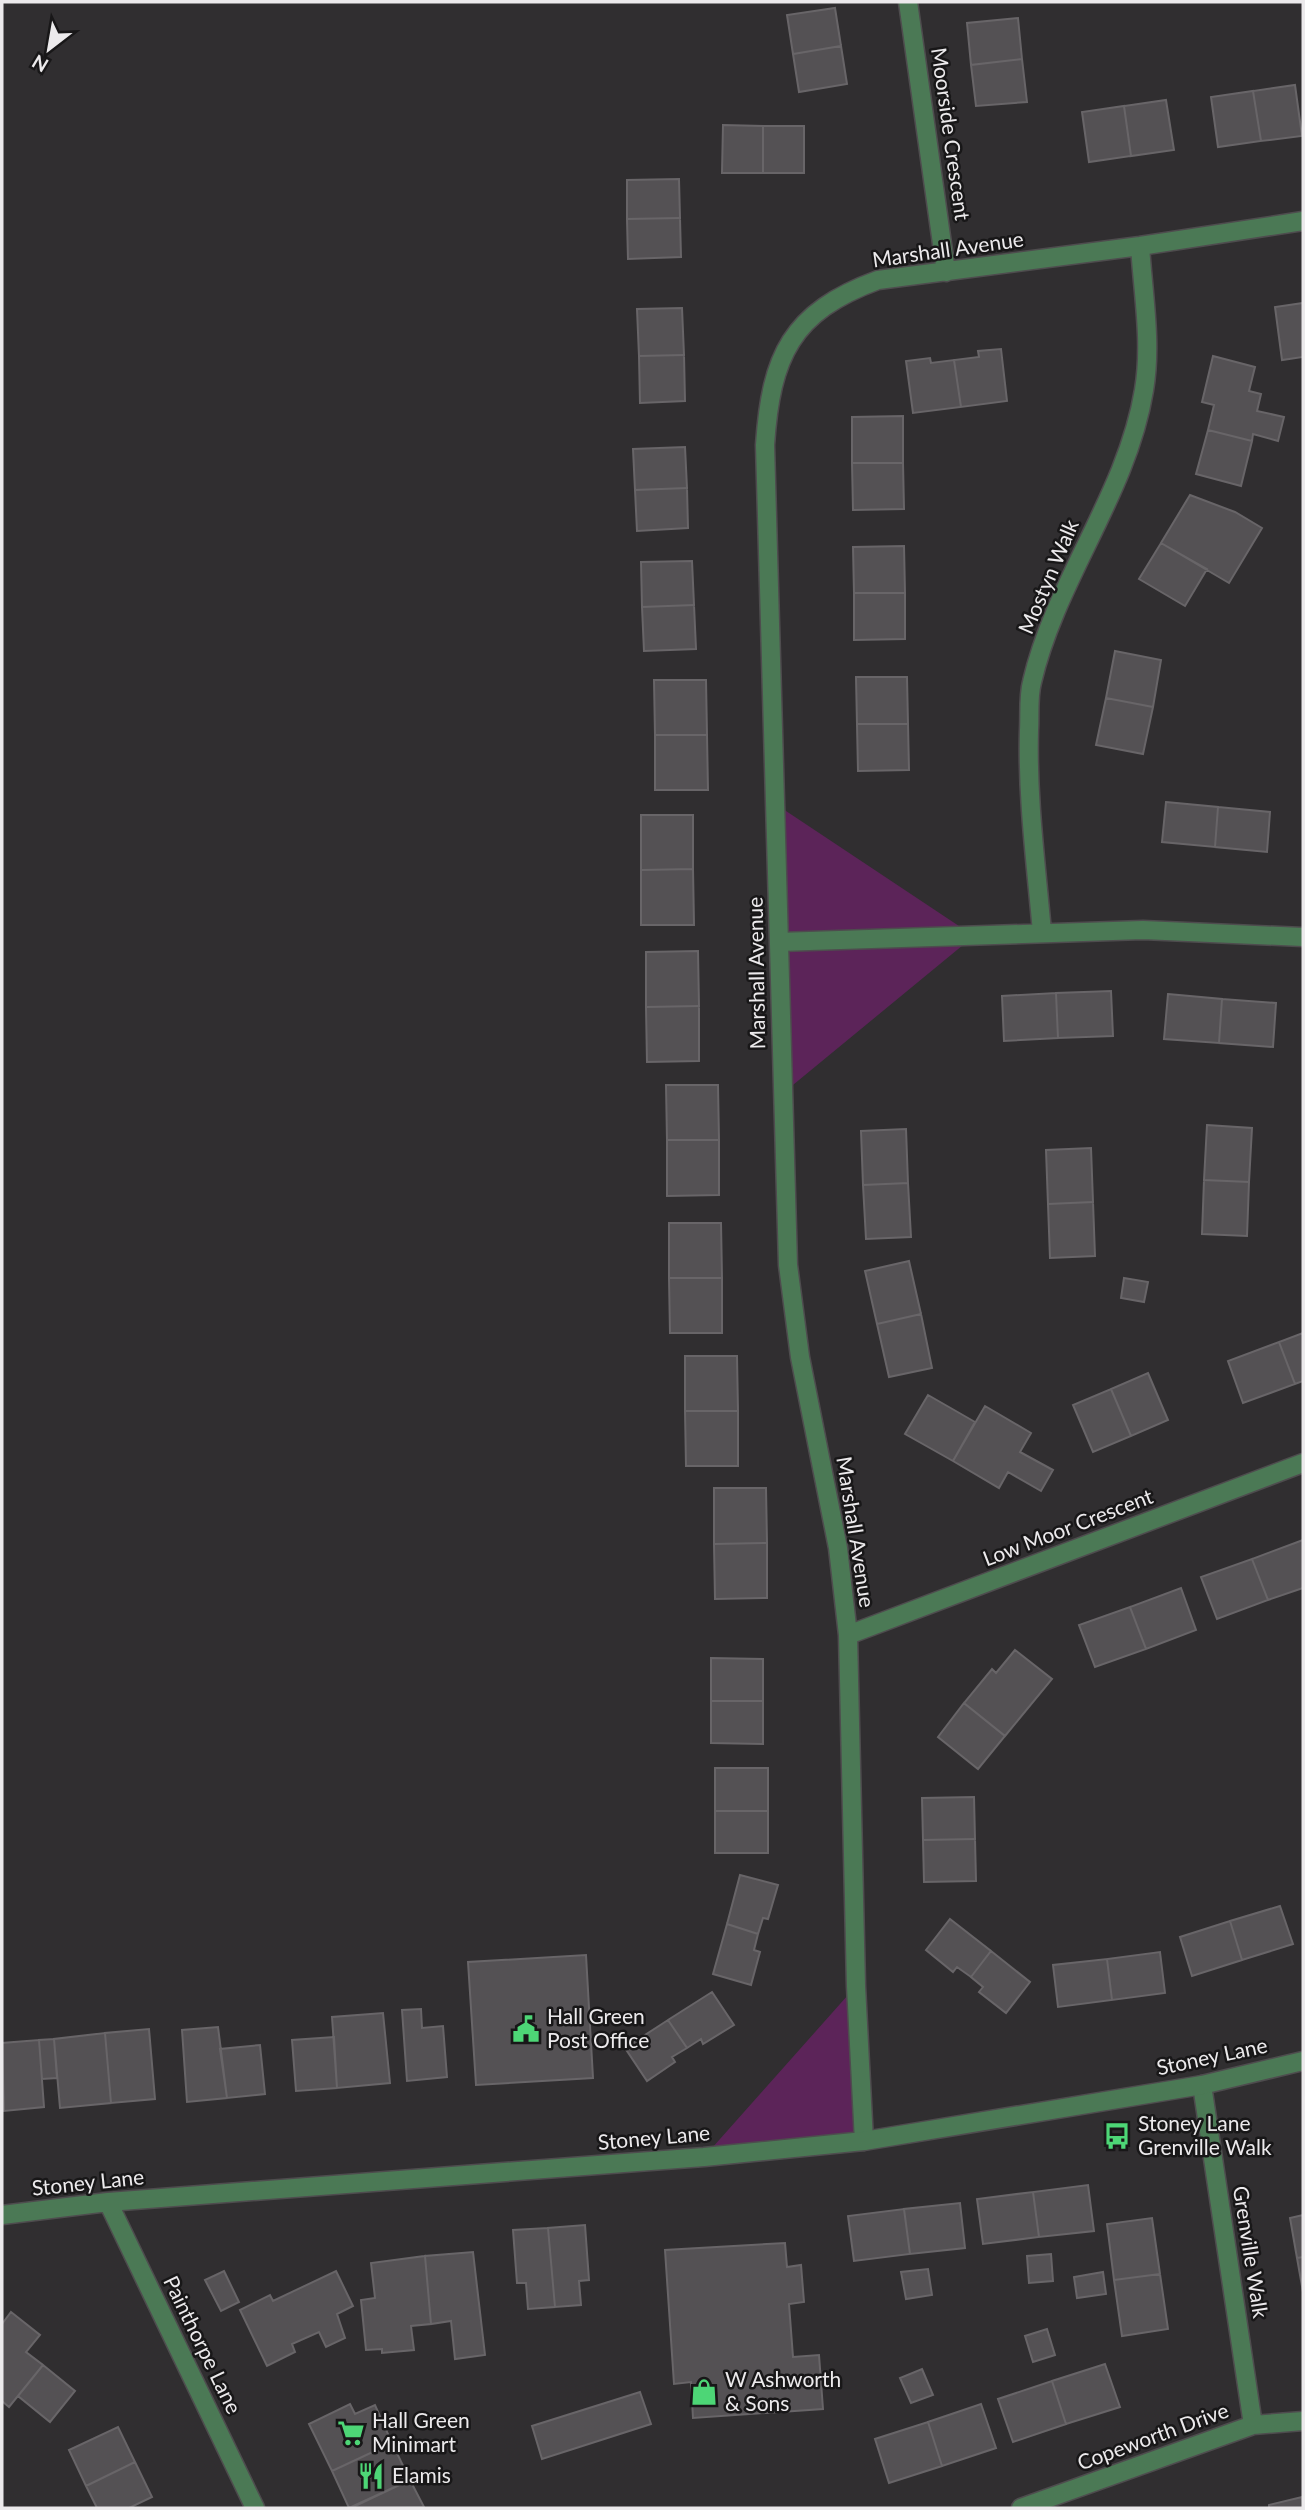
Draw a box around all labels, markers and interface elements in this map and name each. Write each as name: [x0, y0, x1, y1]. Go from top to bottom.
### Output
north arrow: [14, 14, 84, 84]
street label: Moorside Crescent: [927, 46, 976, 222]
text: N: [28, 50, 52, 78]
street label: Marshall Avenue: [871, 226, 1025, 272]
street label: Mostyn Walk: [1012, 515, 1083, 637]
street label: Marshall Avenue: [742, 897, 769, 1050]
street label: Marshall Avenue: [832, 1454, 881, 1609]
street label: Low Moor Crescent: [979, 1482, 1156, 1571]
place label: Hall Green Post Office: [547, 2003, 649, 2052]
public building icon: Hall Green Post Office: [511, 2014, 541, 2044]
street label: Stoney Lane: [1154, 2032, 1269, 2079]
place label: Stoney Lane Grenville Walk: [1138, 2110, 1272, 2159]
street label: Stoney Lane: [597, 2119, 711, 2154]
bus stop icon: Stoney Lane Grenville Walk: [1102, 2121, 1132, 2151]
street label: Stoney Lane: [31, 2163, 145, 2200]
street label: Grenville Walk: [1229, 2184, 1274, 2320]
street label: Painthorpe Lane: [159, 2271, 248, 2417]
place label: W Ashworth & Sons: [725, 2366, 841, 2415]
shop icon: W Ashworth & Sons: [689, 2377, 719, 2407]
street label: Copeworth Drive: [1073, 2397, 1232, 2475]
place label: Hall Green Minimart: [372, 2407, 470, 2456]
supermarket icon: Hall Green Minimart: [336, 2418, 366, 2448]
restaurant icon: Elamis: [356, 2461, 386, 2491]
place label: Elamis: [392, 2462, 451, 2487]

